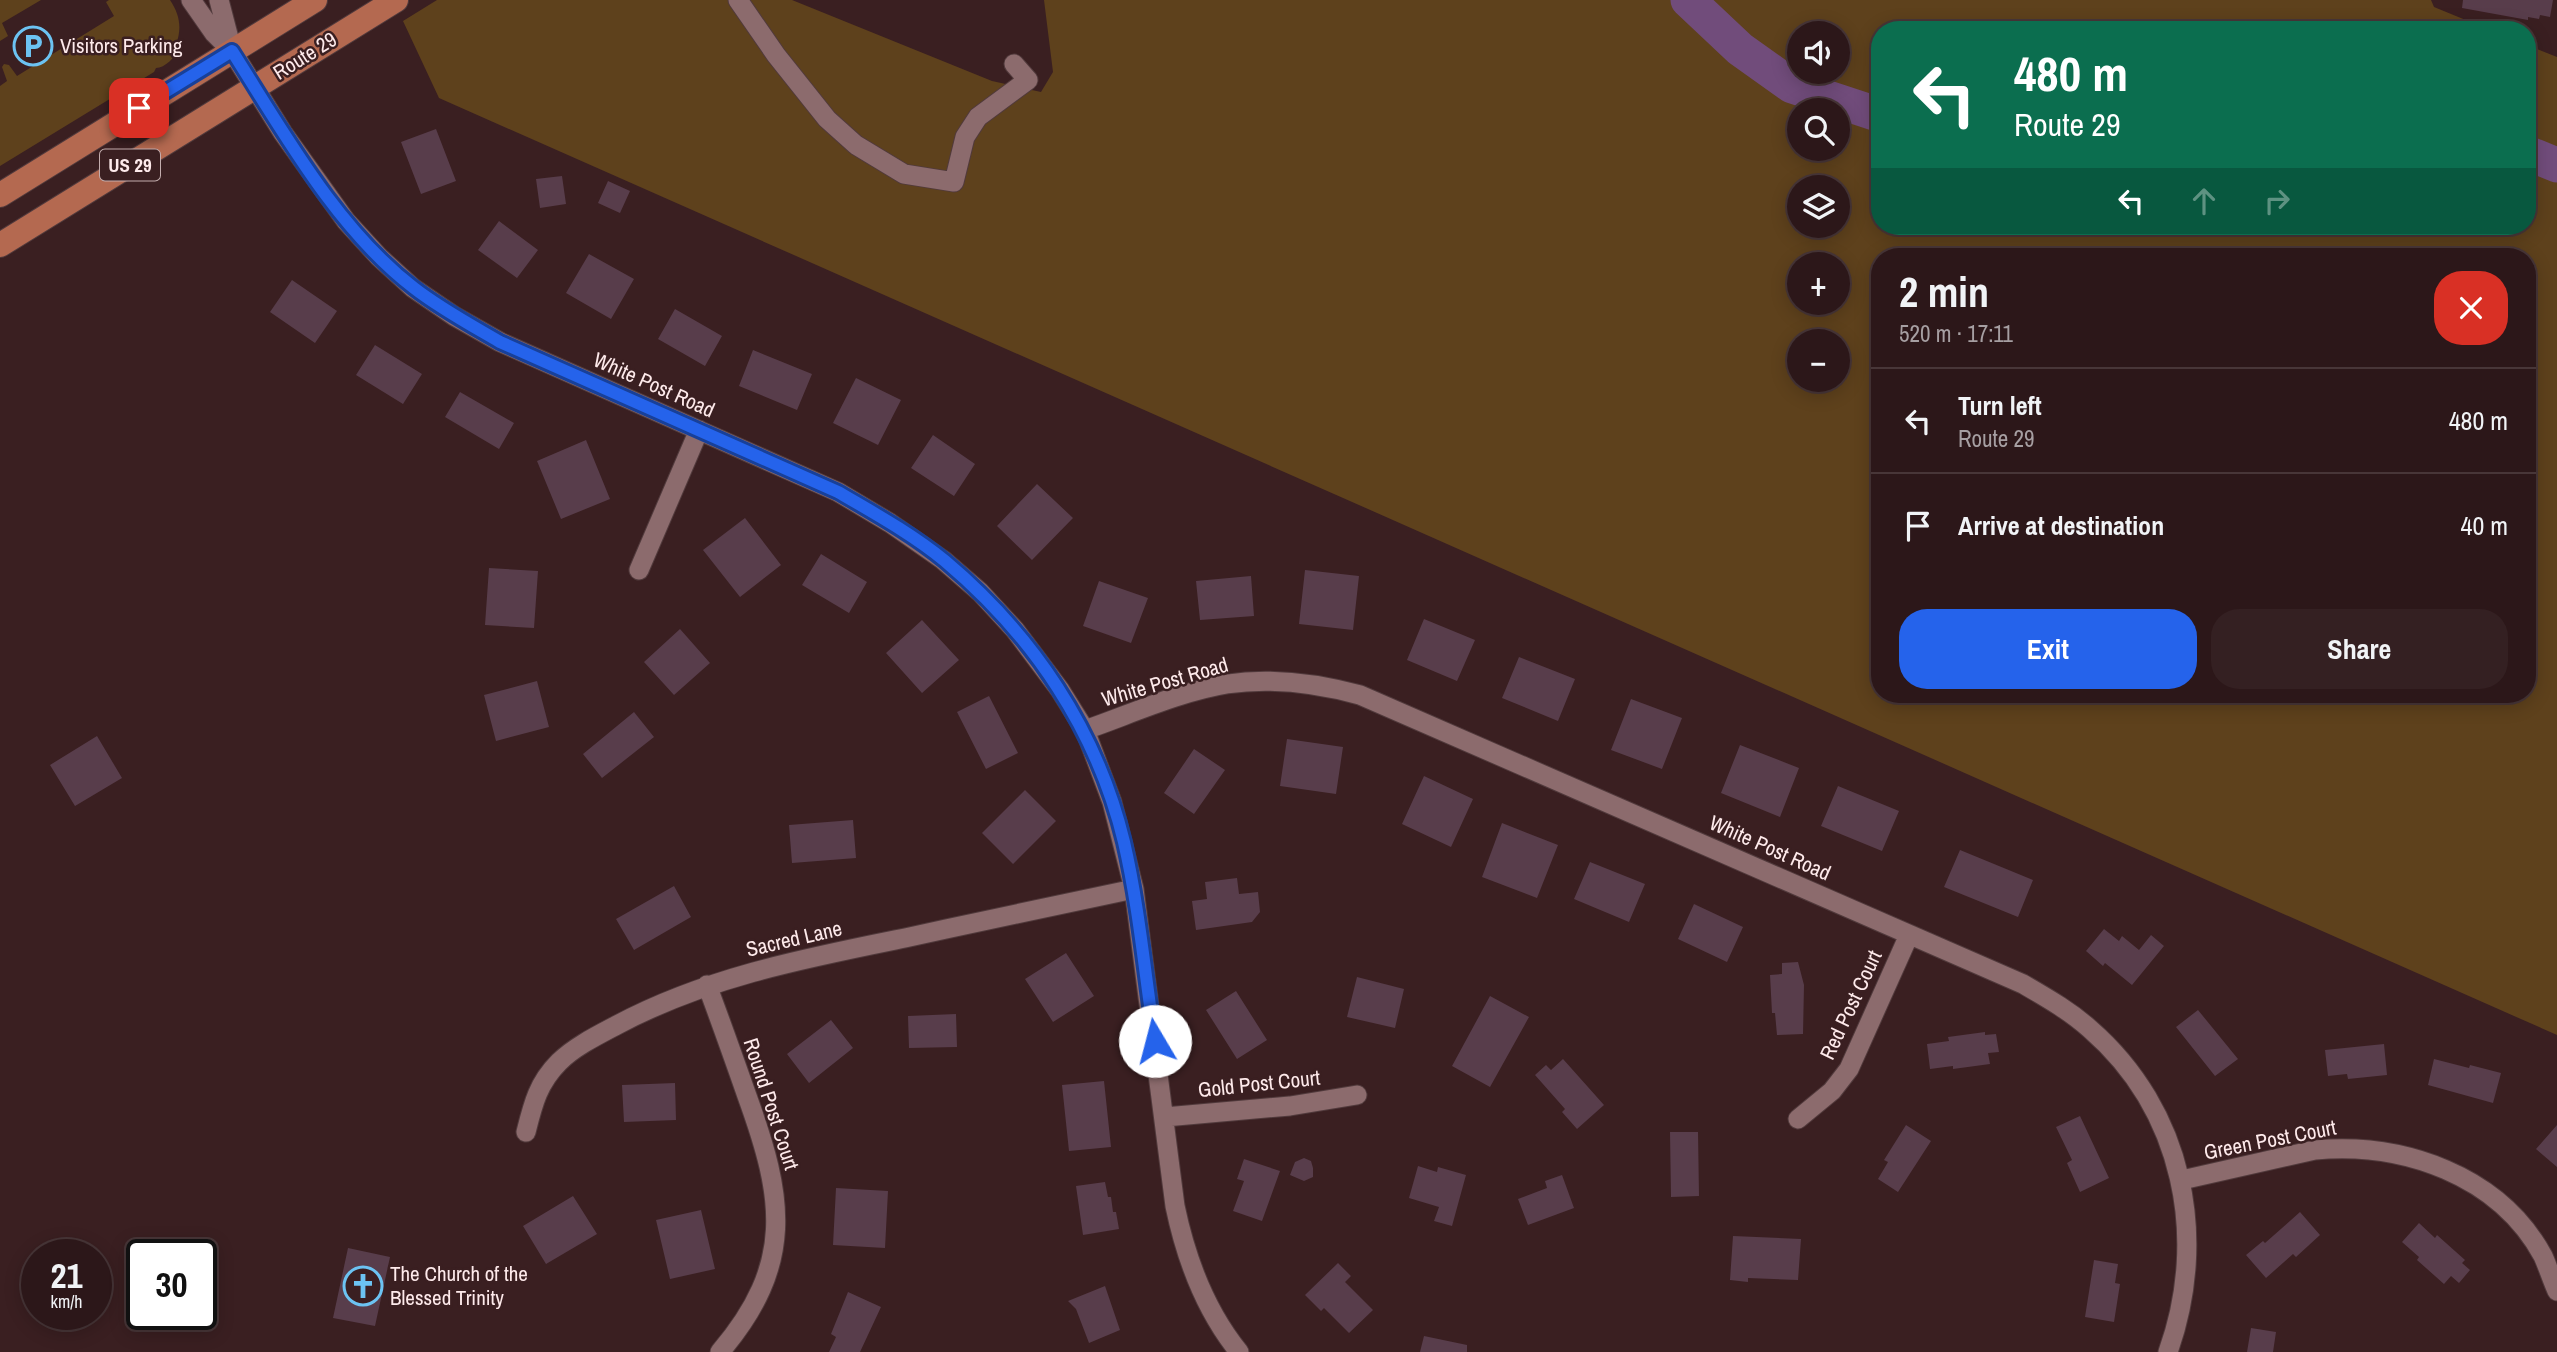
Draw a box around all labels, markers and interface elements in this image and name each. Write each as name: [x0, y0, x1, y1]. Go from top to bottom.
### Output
map controls: [1787, 21, 1850, 392]
button: sound: [1787, 21, 1850, 84]
parking icon: Visitors Parking: [12, 25, 54, 67]
street label: Route 29: [267, 25, 342, 86]
place label: Visitors Parking: [60, 31, 183, 60]
text: 480 m: [2014, 40, 2128, 106]
icon: left: [1899, 49, 1990, 140]
pin: [109, 78, 169, 138]
icon: arrive: [120, 89, 158, 127]
button: search: [1787, 98, 1850, 161]
text: Route 29: [2014, 103, 2121, 146]
road number: US 29: [100, 150, 160, 181]
button: layers: [1787, 175, 1850, 238]
icon: left: [2112, 182, 2150, 220]
icon: ahead: [2185, 182, 2223, 220]
icon: right: [2258, 182, 2296, 220]
button: +: [1787, 252, 1850, 315]
text: 2 min: [1899, 264, 1989, 320]
button: close: [2434, 271, 2508, 345]
text: 520 m · 17:11: [1899, 318, 2013, 349]
button: −: [1787, 329, 1850, 392]
street label: White Post Road: [589, 345, 720, 424]
text: Turn left: [1958, 388, 2042, 423]
icon: left: [1899, 402, 1937, 440]
text: 480 m: [2449, 403, 2508, 438]
text: Route 29: [1958, 423, 2035, 454]
icon: arrive: [1899, 507, 1937, 545]
text: Arrive at destination: [1958, 508, 2164, 543]
text: 40 m: [2461, 508, 2508, 543]
button: Exit: [1899, 609, 2197, 689]
button: Share: [2211, 609, 2508, 689]
street label: White Post Road: [1098, 650, 1231, 713]
street label: White Post Road: [1705, 808, 1836, 887]
street label: Sacred Lane: [743, 913, 845, 964]
street label: Red Post Court: [1813, 945, 1889, 1064]
position arrow: [1118, 1004, 1192, 1078]
street label: Round Post Court: [737, 1034, 806, 1174]
street label: Gold Post Court: [1197, 1063, 1322, 1104]
street label: Green Post Court: [2201, 1112, 2339, 1167]
speed limit sign: 30: [126, 1239, 217, 1330]
text: 21: [51, 1252, 82, 1299]
place label: The Church of the Blessed Trinity: [390, 1259, 528, 1312]
church icon: The Church of the Blessed Trinity: [342, 1265, 384, 1307]
text: km/h: [51, 1289, 83, 1314]

